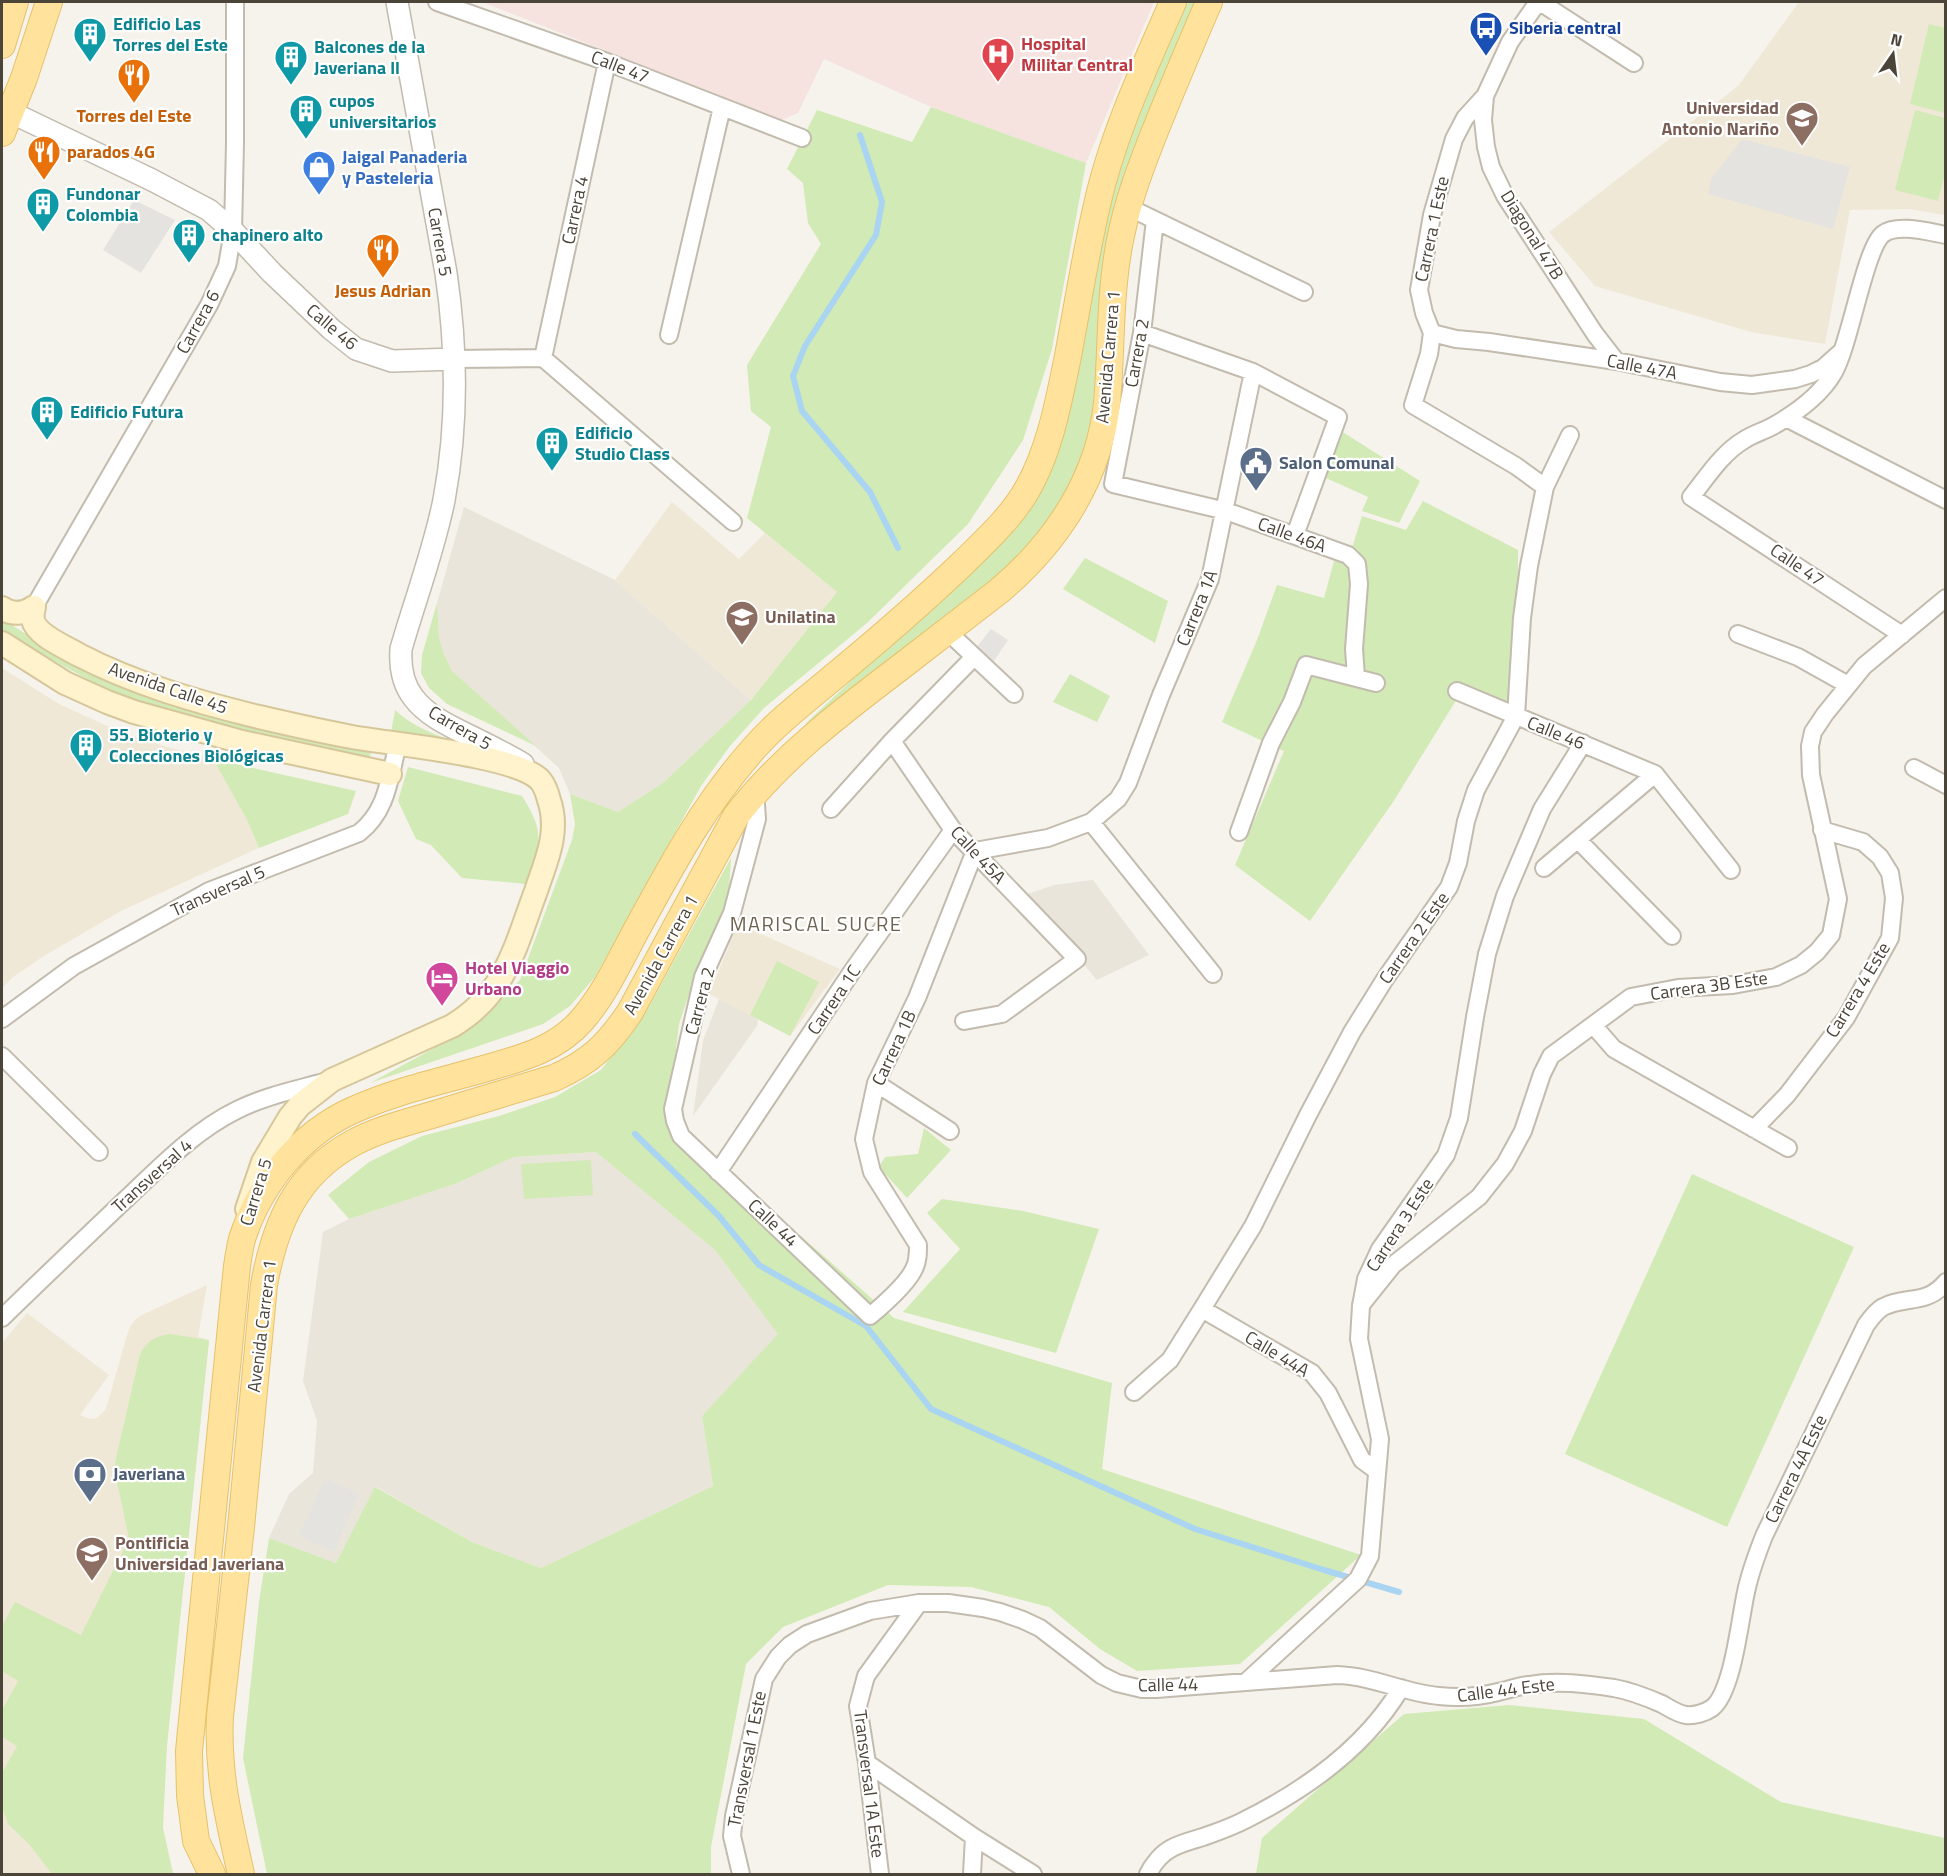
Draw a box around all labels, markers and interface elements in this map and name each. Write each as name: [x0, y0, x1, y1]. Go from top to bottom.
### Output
place label: Edificio Las Torres del Este: [113, 10, 228, 58]
bus stop icon: Siberia central: [1468, 10, 1504, 57]
place label: Siberia central: [1509, 14, 1621, 41]
building icon: Edificio Las Torres del Este: [72, 16, 108, 63]
north arrow: [1863, 24, 1923, 84]
text: N: [1888, 26, 1905, 52]
place label: Hospital Militar Central: [1021, 30, 1133, 78]
place label: Balcones de la Javeriana ll: [314, 33, 425, 81]
hospital icon: Hospital Militar Central: [980, 36, 1016, 83]
building icon: Balcones de la Javeriana ll: [273, 39, 309, 86]
street label: Calle 47: [587, 43, 653, 90]
restaurant icon: Torres del Este: [116, 57, 152, 104]
place label: cupos universitarios: [329, 87, 437, 135]
building icon: cupos universitarios: [288, 93, 324, 140]
place label: Universidad Antonio Nariño: [1661, 94, 1779, 142]
school or university icon: Universidad Antonio Nariño: [1784, 100, 1820, 147]
place label: Torres del Este: [77, 102, 191, 129]
restaurant icon: parados 4G: [26, 134, 62, 181]
place label: parados 4G: [67, 138, 155, 165]
place label: Jaigal Panaderia y Pasteleria: [342, 143, 467, 191]
shop icon: Jaigal Panaderia y Pasteleria: [301, 149, 337, 196]
street label: Carrera 4: [554, 173, 595, 247]
street label: Carrera 1 Este: [1407, 174, 1456, 284]
place label: Fundonar Colombia: [66, 180, 141, 228]
street label: Diagonal 47B: [1494, 185, 1571, 285]
building icon: Fundonar Colombia: [25, 186, 61, 233]
street label: Carrera 5: [421, 205, 460, 278]
building icon: chapinero alto: [171, 217, 207, 264]
place label: chapinero alto: [212, 221, 323, 248]
restaurant icon: Jesus Adrian: [365, 232, 401, 279]
place label: Jesus Adrian: [335, 277, 431, 304]
street label: Carrera 6: [169, 285, 226, 359]
street label: Avenida Carrera 1: [1088, 289, 1127, 425]
street label: Calle 46: [301, 297, 364, 356]
street label: Carrera 2: [1117, 316, 1156, 389]
street label: Calle 47A: [1605, 346, 1680, 387]
building icon: Edificio Futura: [29, 394, 65, 441]
place label: Edificio Futura: [70, 398, 183, 425]
place label: Edificio Studio Class: [575, 419, 670, 467]
building icon: Edificio Studio Class: [534, 425, 570, 472]
public building icon: Salon Comunal: [1238, 445, 1274, 492]
place label: Salon Comunal: [1279, 449, 1395, 476]
street label: Calle 46A: [1254, 510, 1330, 559]
street label: Calle 47: [1765, 537, 1830, 593]
street label: Carrera 1A: [1169, 565, 1224, 650]
school or university icon: Unilatina: [724, 599, 760, 646]
place label: Unilatina: [765, 603, 836, 630]
street label: Avenida Calle 45: [105, 655, 231, 721]
street label: Carrera 5: [423, 699, 497, 757]
street label: Calle 46: [1523, 709, 1589, 756]
place label: 55. Bioterio y Colecciones Biológicas: [109, 721, 284, 769]
building icon: 55. Bioterio y Colecciones Biológicas: [68, 727, 104, 774]
street label: Calle 45A: [944, 819, 1013, 890]
street label: Transversal 5: [166, 858, 269, 923]
street label: Carrera 2 Este: [1372, 886, 1455, 989]
street label: Avenida Carrera 1: [616, 890, 705, 1020]
district label: MARISCAL SUCRE: [730, 908, 902, 939]
street label: Carrera 4 Este: [1818, 937, 1897, 1043]
place label: Hotel Viaggio Urbano: [465, 954, 569, 1002]
street label: Carrera 1C: [800, 959, 867, 1040]
hotel icon: Hotel Viaggio Urbano: [424, 960, 460, 1007]
street label: Carrera 2: [677, 964, 722, 1038]
street label: Carrera 3B Este: [1649, 964, 1769, 1007]
street label: Carrera 1B: [864, 1006, 923, 1090]
street label: Transversal 4: [105, 1132, 198, 1219]
street label: Carrera 5: [232, 1155, 279, 1229]
street label: Carrera 3 Este: [1359, 1172, 1440, 1277]
street label: Calle 44: [742, 1192, 805, 1253]
street label: Avenida Carrera 1: [240, 1258, 283, 1394]
street label: Calle 44A: [1240, 1324, 1315, 1384]
street label: Carrera 4A Este: [1758, 1410, 1834, 1528]
bank icon: Javeriana: [72, 1456, 108, 1503]
place label: Javeriana: [113, 1460, 185, 1487]
place label: Pontificia Universidad Javeriana: [115, 1529, 284, 1577]
school or university icon: Pontificia Universidad Javeriana: [74, 1535, 110, 1582]
street label: Calle 44: [1138, 1670, 1198, 1699]
street label: Calle 44 Este: [1456, 1670, 1556, 1709]
street label: Transversal 1 Este: [720, 1689, 773, 1829]
street label: Transversal 1A Este: [847, 1708, 892, 1859]

